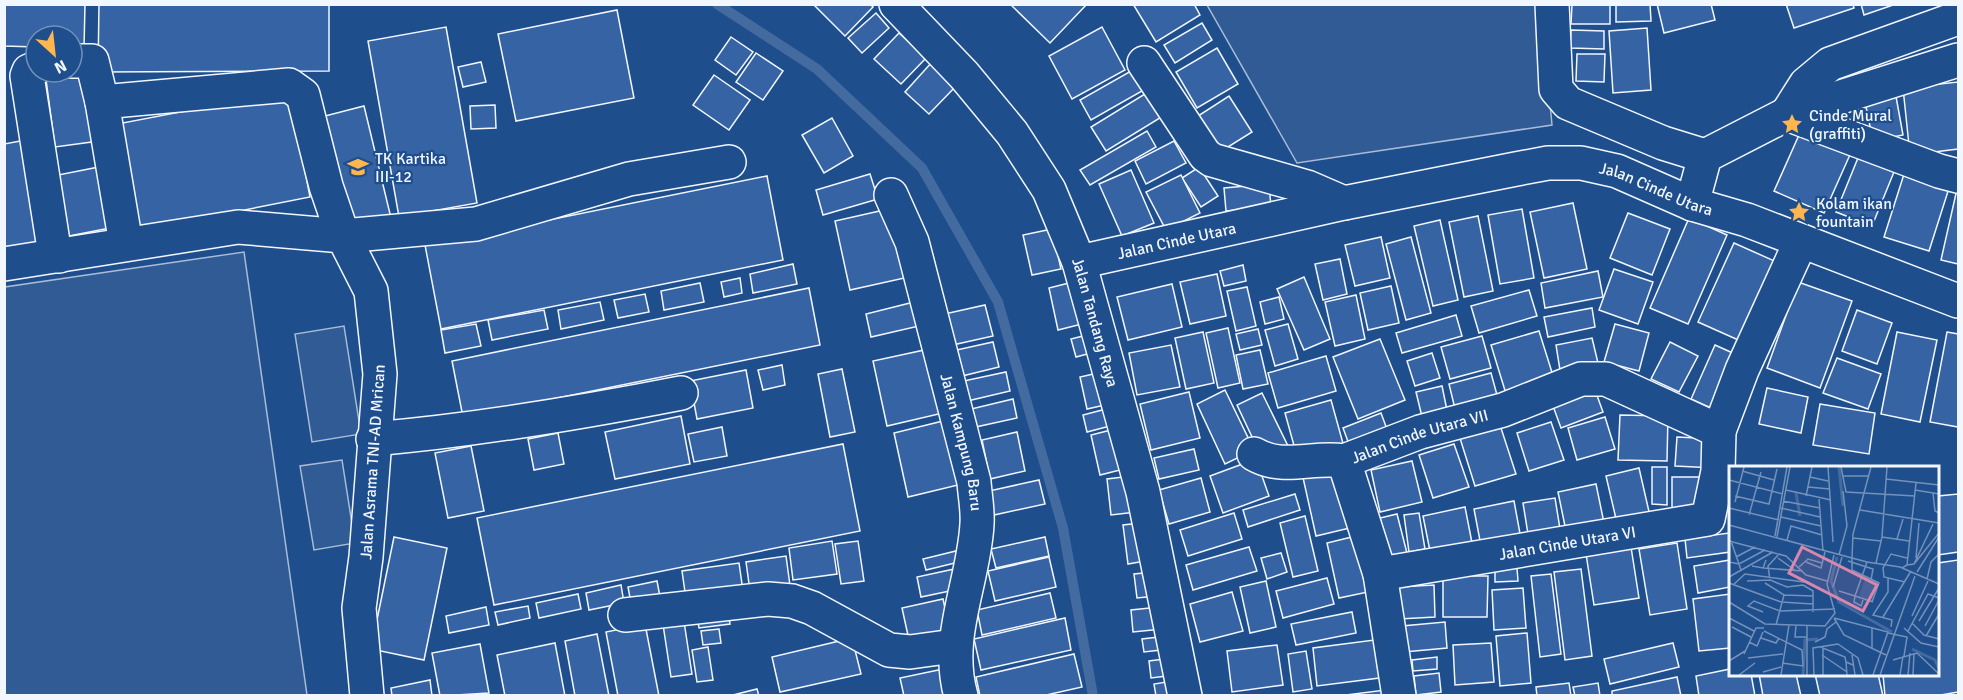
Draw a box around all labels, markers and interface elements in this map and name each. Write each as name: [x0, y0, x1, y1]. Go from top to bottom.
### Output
north arrow: [24, 24, 84, 84]
text: N: [51, 55, 70, 78]
place label: Cinde Mural (graffiti): [1809, 106, 1892, 144]
place icon: Cinde Mural (graffiti): [1780, 112, 1804, 136]
place label: TK Kartika III-12: [375, 149, 446, 187]
school or university icon: TK Kartika III-12: [346, 155, 370, 179]
street label: Jalan Cinde Utara: [1597, 158, 1715, 221]
place label: Kolam ikan fountain: [1816, 194, 1892, 232]
place icon: Kolam ikan fountain: [1787, 200, 1811, 224]
street label: Jalan Cinde Utara: [1116, 218, 1238, 264]
street label: Jalan Tandang Raya: [1067, 254, 1122, 390]
street label: Jalan Asrama TNI-AD Mrican: [356, 364, 390, 560]
street label: Jalan Kampung Baru: [935, 372, 986, 512]
street label: Jalan Cinde Utara VII: [1349, 405, 1491, 468]
inset map: [1729, 466, 1939, 676]
street label: Jalan Cinde Utara VI: [1498, 522, 1638, 565]

